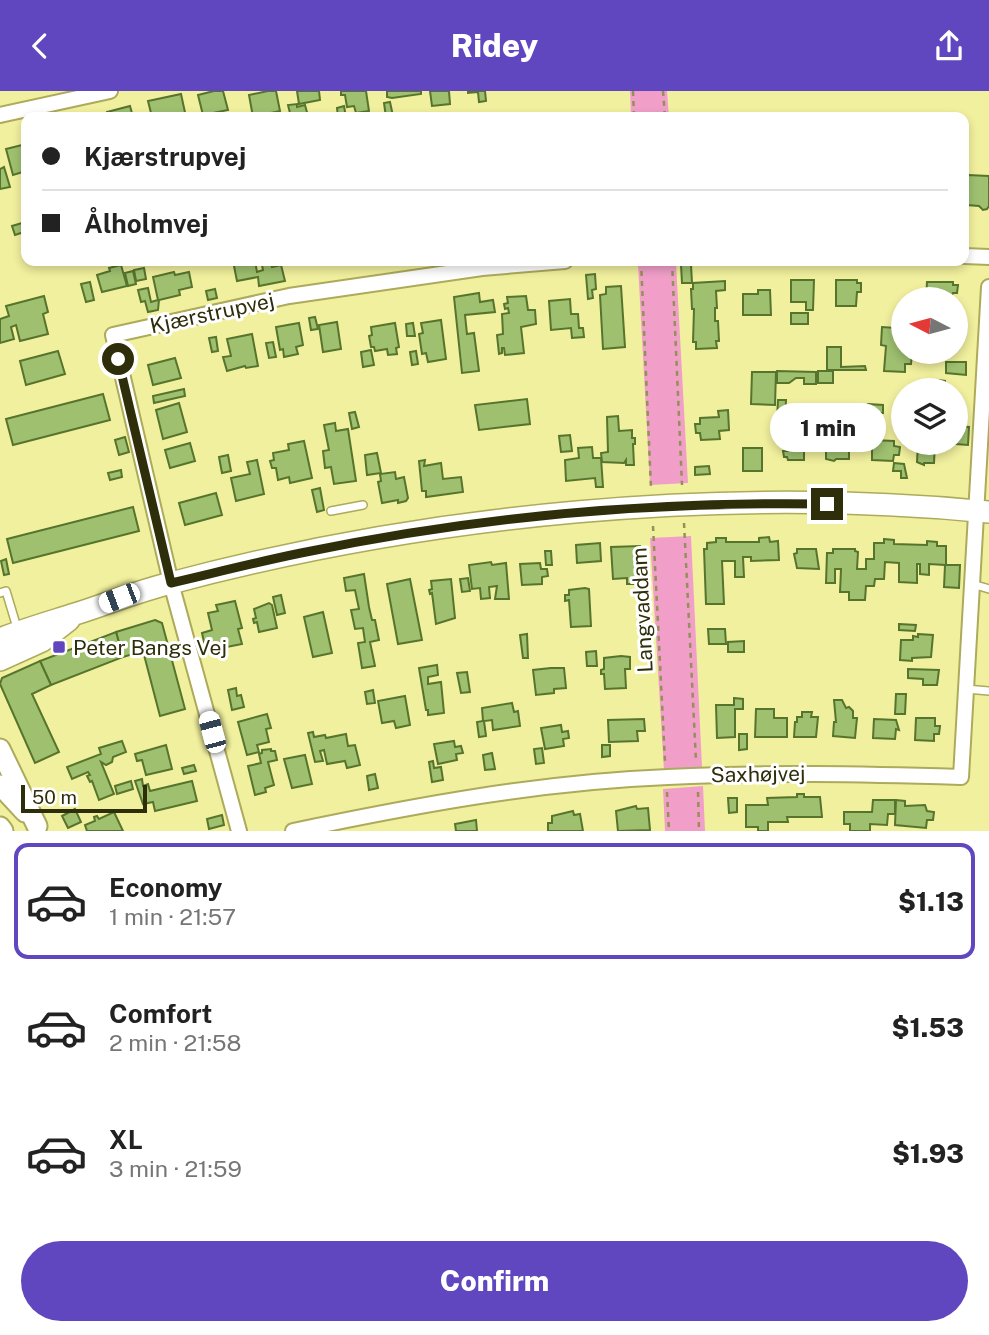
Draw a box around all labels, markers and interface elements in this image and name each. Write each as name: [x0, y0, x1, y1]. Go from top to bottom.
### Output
icon: back: [21, 27, 59, 65]
text: Ridey: [451, 27, 538, 64]
icon: share: [930, 27, 968, 65]
text: Kjærstrupvej: [84, 141, 246, 172]
text: Ålholmvej: [84, 208, 209, 239]
north arrow: [891, 287, 968, 364]
map controls: [891, 287, 968, 455]
street label: Kjærstrupvej: [148, 288, 276, 338]
route start: [102, 343, 134, 375]
button: layers: [891, 378, 968, 455]
callout: 1 min: [769, 403, 885, 451]
text: 1 min: [800, 414, 856, 441]
route end: [811, 488, 843, 520]
street label: Langvaddam: [626, 547, 658, 673]
car: [96, 581, 143, 615]
place label: Peter Bangs Vej: [73, 635, 227, 660]
marker: Peter Bangs Vej: [51, 639, 67, 655]
car: [197, 709, 228, 755]
street label: Saxhøjvej: [710, 761, 806, 787]
scale bar: [21, 782, 147, 814]
text: 50 m: [32, 786, 77, 808]
icon: car: [25, 870, 88, 933]
text: Economy: [109, 872, 222, 903]
text: $1.13: [898, 886, 964, 917]
text: 1 min · 21:57: [109, 903, 236, 930]
icon: car: [25, 996, 88, 1059]
text: Comfort: [109, 998, 212, 1029]
text: $1.53: [891, 1012, 964, 1043]
text: 2 min · 21:58: [109, 1029, 242, 1056]
icon: car: [25, 1122, 88, 1185]
text: XL: [109, 1124, 143, 1155]
text: $1.93: [892, 1138, 964, 1169]
text: 3 min · 21:59: [109, 1155, 242, 1182]
button: Confirm: [21, 1241, 968, 1321]

